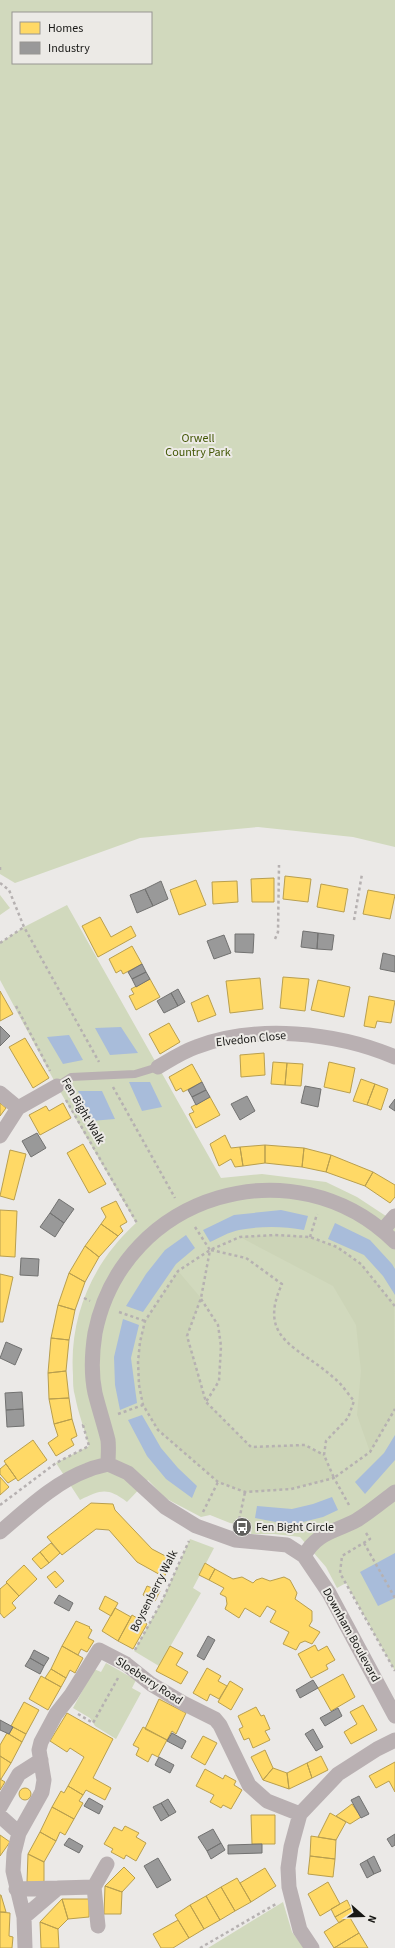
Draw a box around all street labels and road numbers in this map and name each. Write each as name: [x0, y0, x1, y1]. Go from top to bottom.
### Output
street label: Elvedon Close: [215, 1027, 287, 1051]
street label: Fen Bight Walk: [57, 1075, 109, 1147]
street label: Boysenberry Walk: [126, 1547, 182, 1635]
street label: Downham Boulevard: [318, 1585, 384, 1685]
street label: Sloeberry Road: [112, 1653, 186, 1709]

